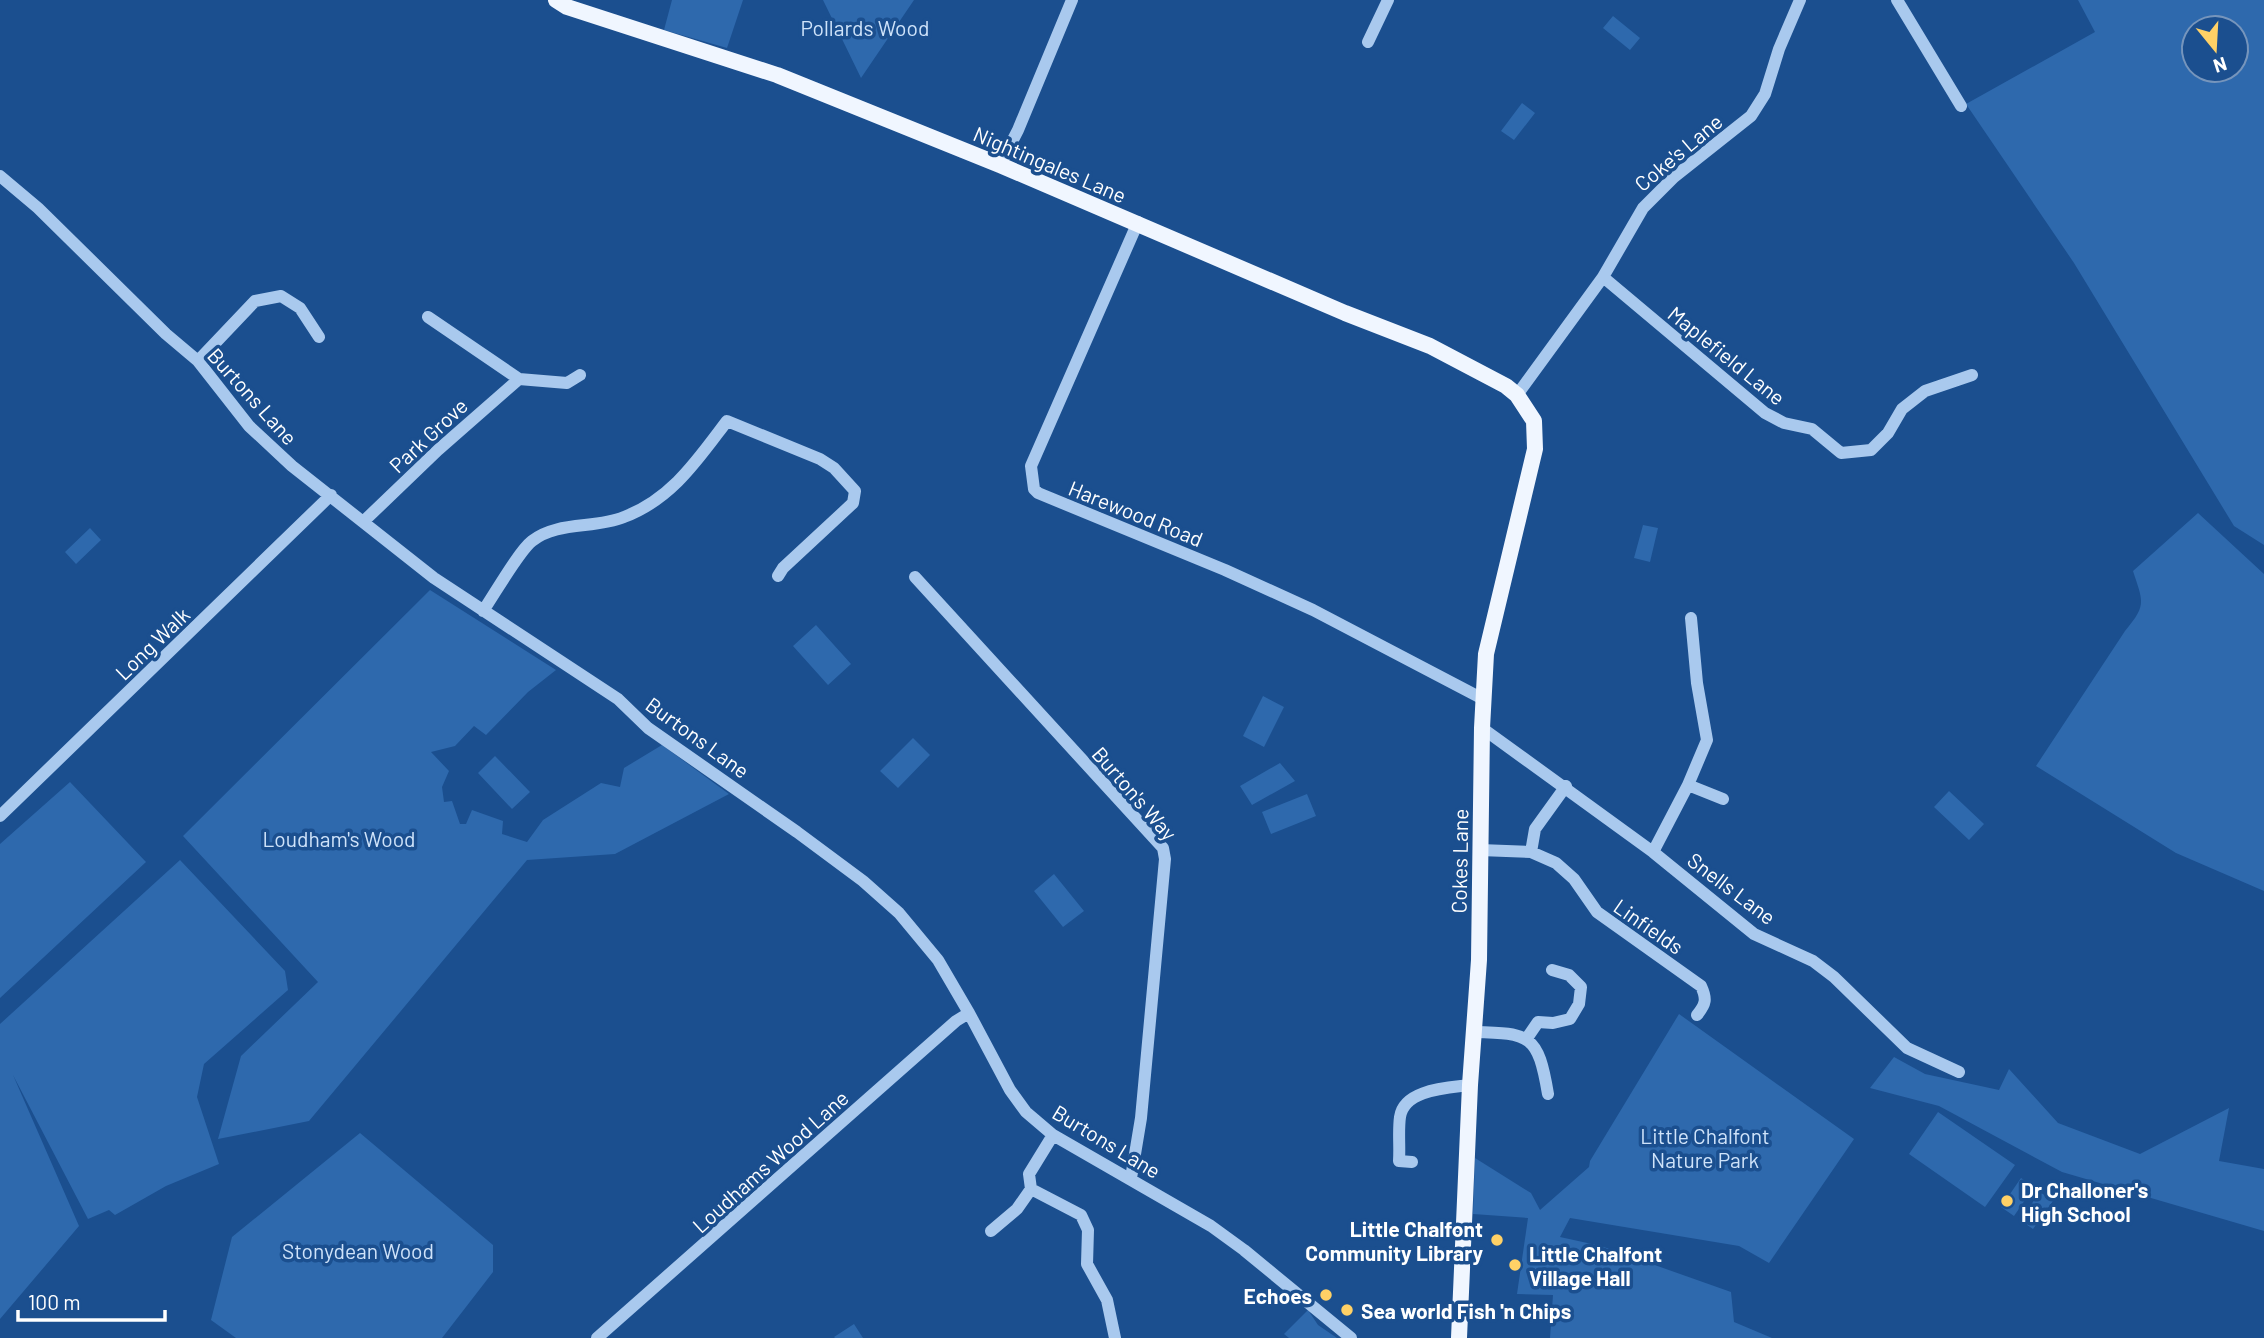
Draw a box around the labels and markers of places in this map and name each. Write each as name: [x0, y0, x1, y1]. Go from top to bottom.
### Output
place label: Dr Challoner's High School: [2021, 1177, 2148, 1226]
marker: Dr Challoner's High School: [1999, 1193, 2015, 1209]
place label: Little Chalfont Community Library: [1305, 1216, 1483, 1265]
marker: Little Chalfont Community Library: [1489, 1232, 1505, 1248]
place label: Little Chalfont Village Hall: [1529, 1241, 1662, 1290]
marker: Little Chalfont Village Hall: [1507, 1257, 1523, 1273]
place label: Echoes: [1243, 1283, 1312, 1308]
marker: Echoes: [1318, 1287, 1334, 1303]
place label: Sea world Fish 'n Chips: [1361, 1298, 1571, 1323]
marker: Sea world Fish 'n Chips: [1339, 1302, 1355, 1318]

